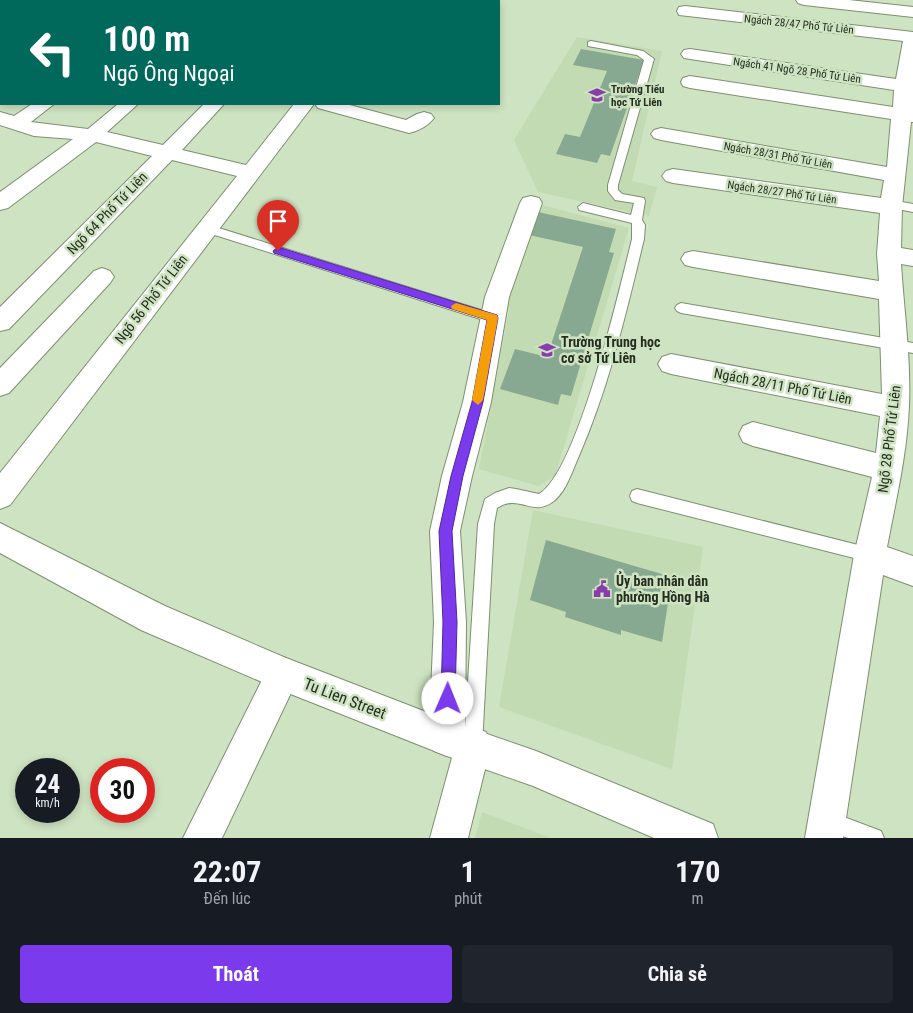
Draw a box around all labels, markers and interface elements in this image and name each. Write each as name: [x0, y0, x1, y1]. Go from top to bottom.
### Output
street label: Ngách 28/47 Phố Tứ Liên: [744, 12, 854, 37]
text: 100 m: [103, 19, 190, 60]
icon: left: [20, 20, 85, 85]
street label: Ngách 41 Ngõ 28 Phố Tứ Liên: [732, 55, 862, 86]
text: Ngõ Ông Ngoại: [103, 61, 234, 86]
place label: Trường Tiểu học Tứ Liên: [611, 83, 664, 109]
school or university icon: Trường Tiểu học Tứ Liên: [587, 85, 607, 105]
street label: Ngách 28/31 Phố Tứ Liên: [723, 140, 833, 171]
street label: Ngõ 64 Phố Tứ Liên: [64, 169, 150, 257]
street label: Ngách 28/27 Phố Tứ Liên: [727, 178, 837, 207]
pin: [257, 200, 299, 251]
icon: arrive: [264, 207, 292, 235]
street label: Ngõ 56 Phố Tứ Liên: [111, 251, 191, 347]
place label: Trường Trung học cơ sở Tứ Liên: [561, 334, 661, 366]
school or university icon: Trường Trung học cơ sở Tứ Liên: [537, 340, 557, 360]
street label: Ngách 28/11 Phố Tứ Liên: [713, 365, 853, 407]
street label: Ngõ 28 Phố Tứ Liên: [874, 384, 904, 494]
place label: Ủy ban nhân dân phường Hồng Hà: [616, 571, 710, 605]
public building icon: Ủy ban nhân dân phường Hồng Hà: [592, 579, 612, 599]
position arrow: [421, 672, 473, 724]
street label: Tu Lien Street: [301, 674, 389, 723]
speed limit sign: 30: [90, 758, 155, 823]
text: 24: [35, 770, 60, 799]
text: km/h: [35, 796, 60, 810]
text: 22:07: [193, 854, 262, 889]
text: 1: [461, 854, 476, 889]
text: 170: [675, 854, 720, 889]
text: Đến lúc: [204, 889, 251, 908]
text: phút: [454, 889, 482, 908]
text: m: [692, 889, 704, 908]
button: Thoát: [20, 945, 452, 1003]
button: Chia sẻ: [462, 945, 893, 1003]

